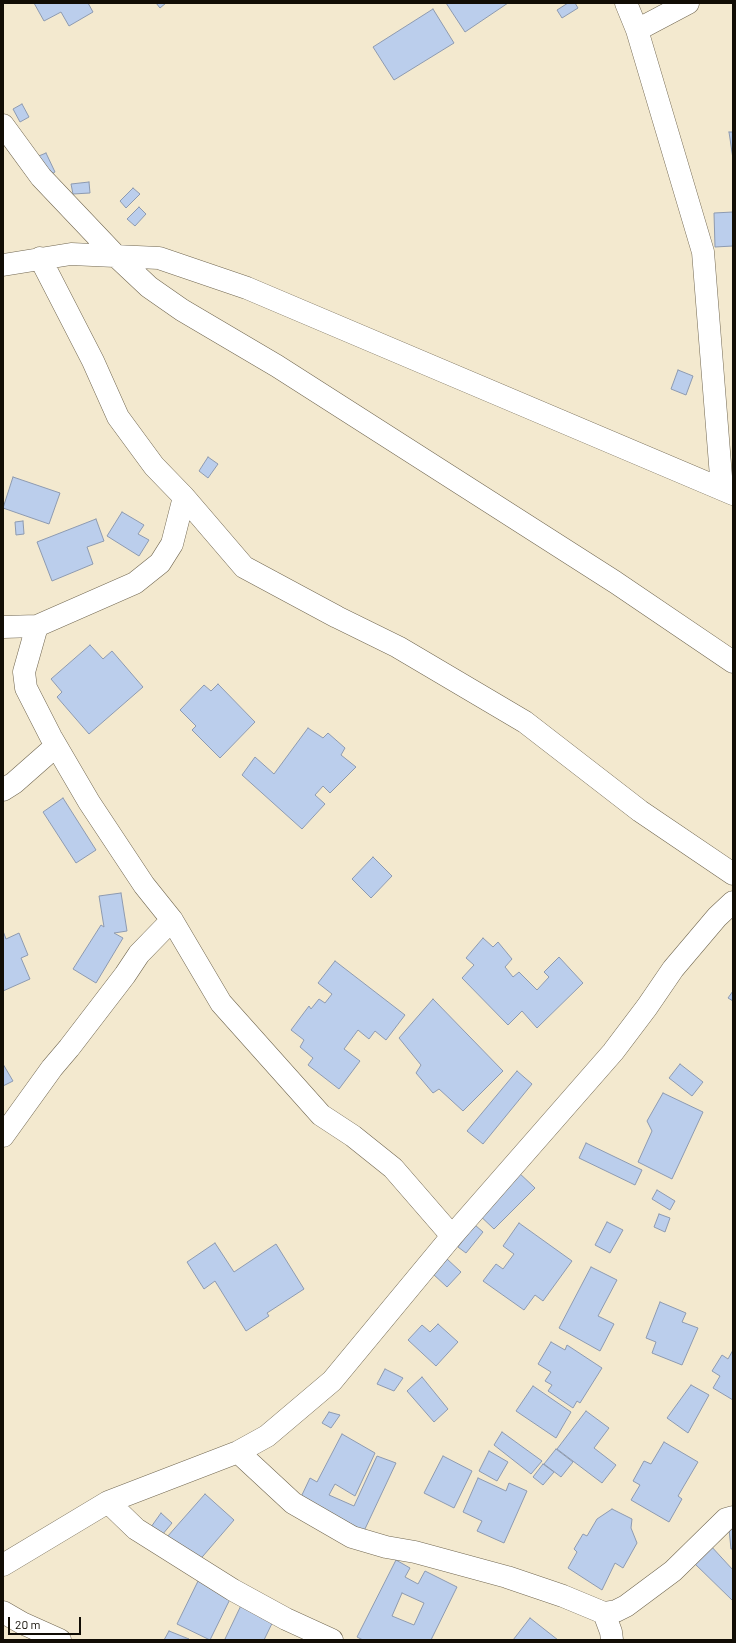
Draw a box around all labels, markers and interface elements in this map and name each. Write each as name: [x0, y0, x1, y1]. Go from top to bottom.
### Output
scale bar: [10, 1609, 83, 1635]
text: 20 m: [15, 1617, 41, 1631]

